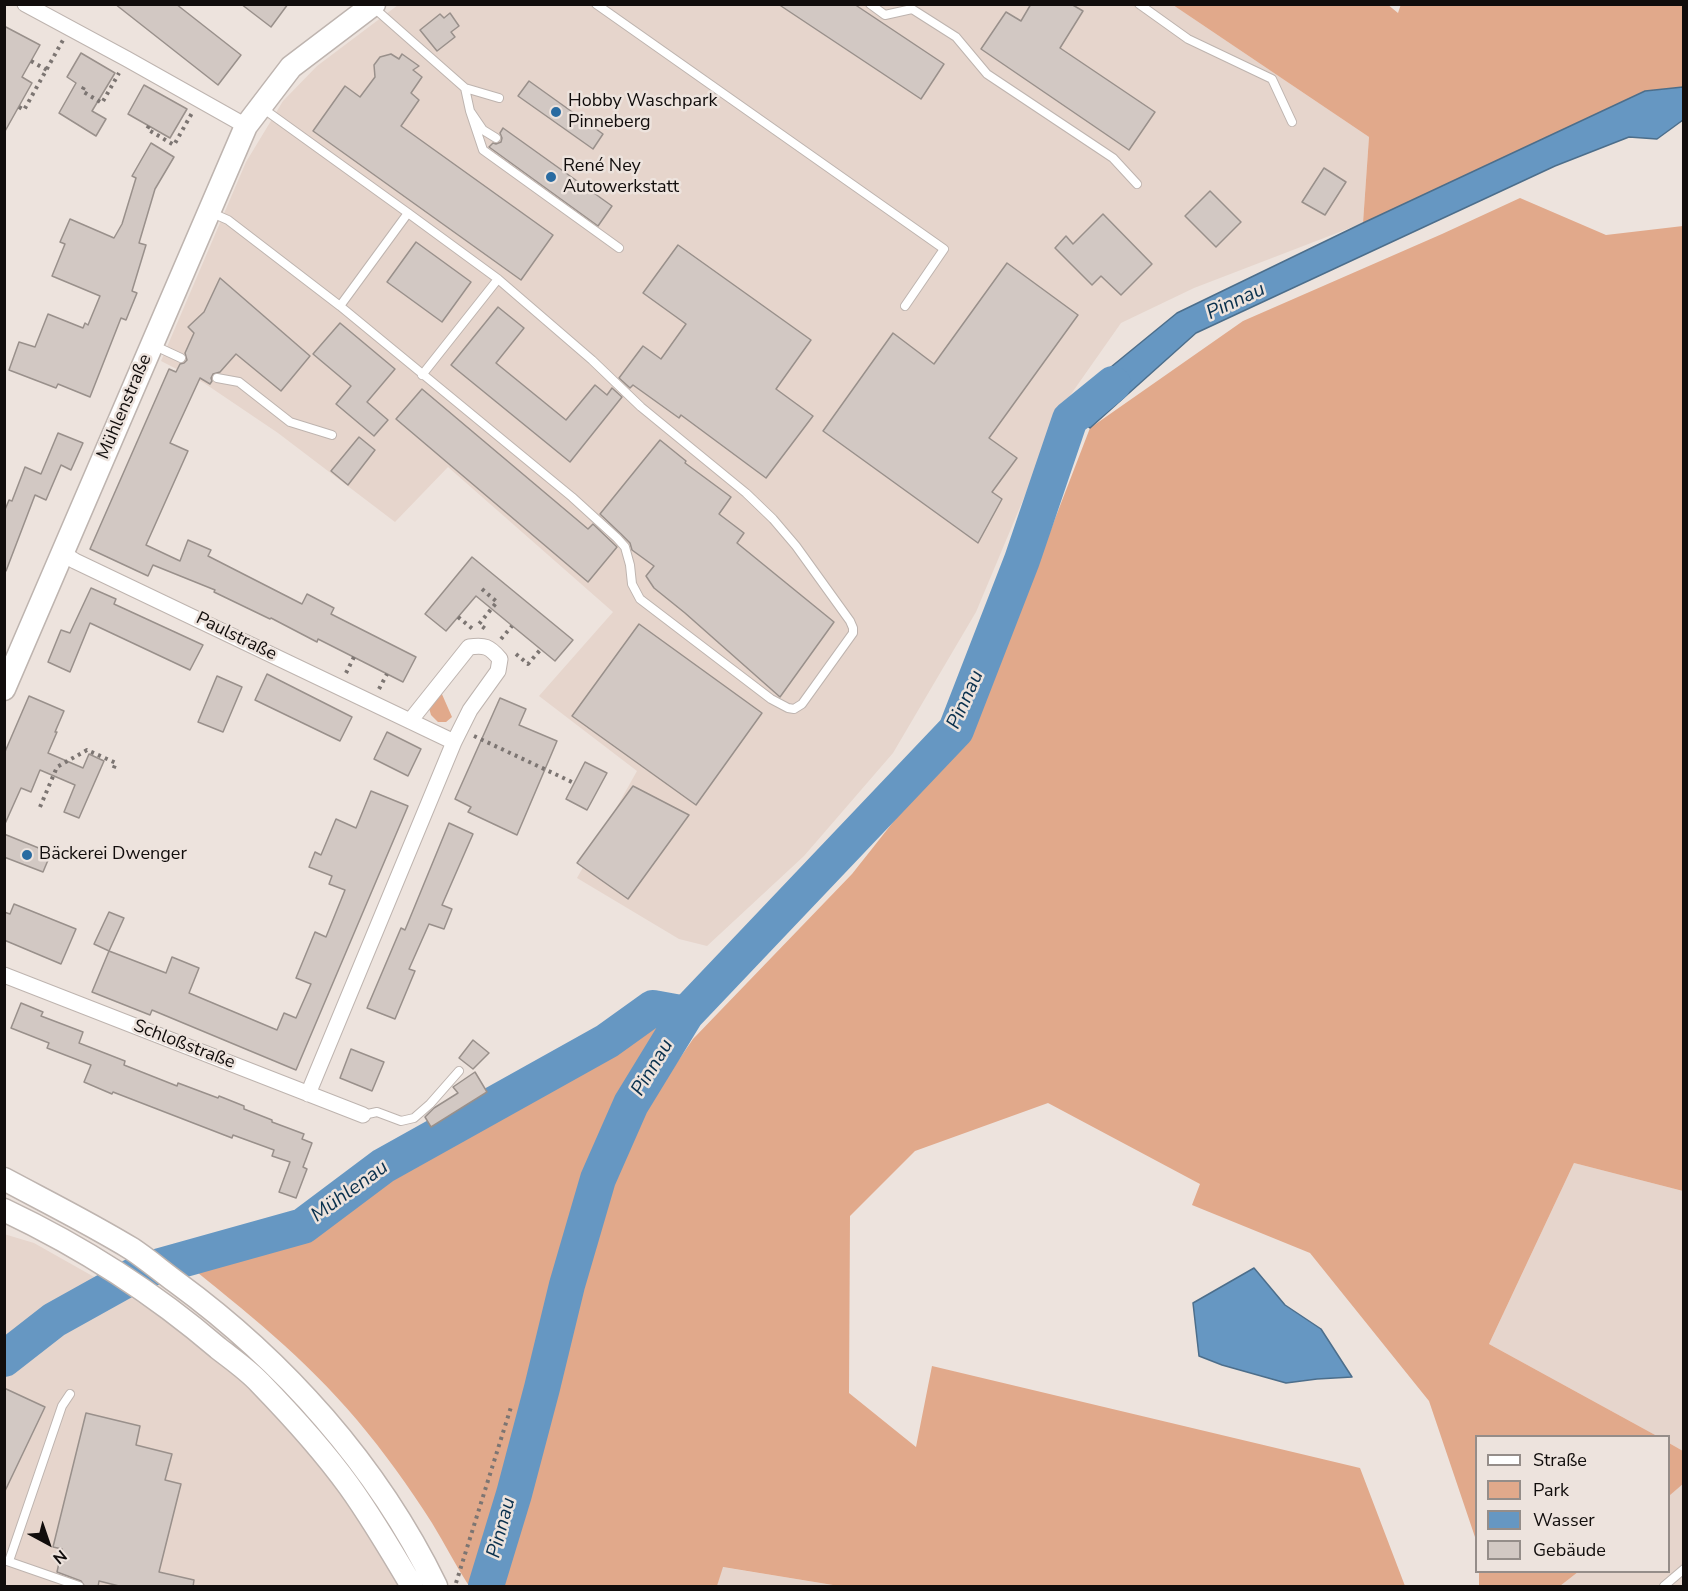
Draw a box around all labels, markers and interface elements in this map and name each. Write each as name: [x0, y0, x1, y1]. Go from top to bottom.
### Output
place label: Hobby Waschpark Pinneberg: [568, 91, 717, 134]
marker: Hobby Waschpark Pinneberg: [549, 105, 563, 119]
place label: René Ney Autowerkstatt: [563, 156, 679, 198]
marker: René Ney Autowerkstatt: [544, 170, 558, 184]
water label: Pinnau: [1203, 278, 1269, 326]
street label: Mühlenstraße: [93, 351, 157, 463]
street label: Paulstraße: [192, 608, 280, 666]
water label: Pinnau: [942, 667, 990, 733]
place label: Bäckerei Dwenger: [39, 844, 187, 866]
marker: Bäckerei Dwenger: [20, 848, 34, 862]
street label: Schloßstraße: [130, 1016, 238, 1074]
water label: Pinnau: [627, 1035, 679, 1101]
water label: Mühlenau: [307, 1156, 393, 1228]
legend: [1475, 1435, 1670, 1573]
text: Straße: [1533, 1448, 1587, 1472]
text: Park: [1533, 1478, 1569, 1502]
water label: Pinnau: [482, 1495, 522, 1561]
text: Wasser: [1533, 1508, 1595, 1532]
north arrow: [18, 1513, 78, 1573]
text: Gebäude: [1533, 1538, 1606, 1562]
text: N: [48, 1545, 71, 1569]

